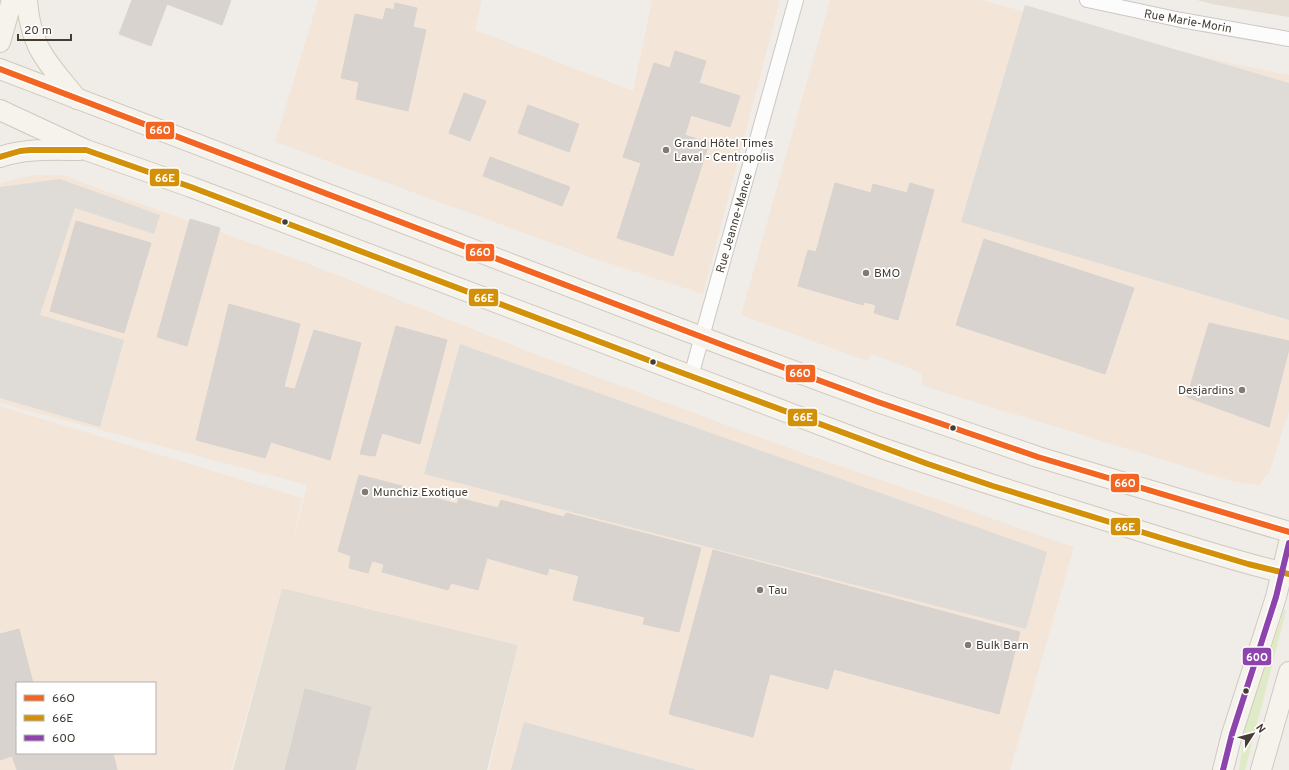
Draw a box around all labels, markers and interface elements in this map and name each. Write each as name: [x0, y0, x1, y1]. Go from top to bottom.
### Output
street label: Rue Marie-Morin: [1143, 6, 1233, 38]
scale bar: [18, 16, 71, 42]
text: 20 m: [24, 23, 52, 39]
line badge: 66O: [145, 121, 175, 140]
text: 66O: [149, 124, 171, 138]
place label: Grand Hôtel Times Laval - Centropolis: [674, 136, 774, 166]
marker: Grand Hôtel Times Laval - Centropolis: [661, 145, 671, 155]
line badge: 66E: [149, 168, 180, 187]
street label: Rue Jeanne-Mance: [713, 171, 757, 275]
text: 66E: [155, 172, 175, 186]
unlabelled marker: [280, 217, 290, 227]
line badge: 66O: [465, 243, 495, 262]
text: 66O: [469, 246, 491, 260]
place label: BMO: [874, 266, 900, 282]
marker: BMO: [861, 268, 871, 278]
line badge: 66E: [468, 288, 499, 307]
text: 66E: [474, 292, 494, 306]
unlabelled marker: [648, 357, 658, 367]
line badge: 66O: [785, 364, 816, 383]
text: 66O: [789, 367, 811, 381]
place label: Desjardins: [1178, 383, 1234, 399]
marker: Desjardins: [1237, 385, 1247, 395]
line badge: 66E: [787, 408, 818, 427]
text: 66E: [793, 411, 813, 425]
unlabelled marker: [948, 423, 958, 433]
line badge: 66O: [1110, 473, 1140, 493]
text: 66O: [1114, 477, 1136, 491]
place label: Munchiz Exotique: [373, 485, 468, 501]
marker: Munchiz Exotique: [360, 487, 370, 497]
line badge: 66E: [1110, 517, 1141, 536]
text: 66E: [1115, 521, 1135, 535]
place label: Tau: [768, 583, 787, 599]
marker: Tau: [755, 585, 765, 595]
place label: Bulk Barn: [976, 638, 1029, 654]
marker: Bulk Barn: [963, 640, 973, 650]
line badge: 60O: [1242, 647, 1272, 666]
text: 60O: [1246, 651, 1268, 665]
legend: [16, 682, 156, 754]
unlabelled marker: [1241, 686, 1251, 696]
text: 66O: [52, 691, 75, 707]
text: 66E: [52, 711, 74, 727]
north arrow: [1233, 714, 1273, 754]
text: N: [1252, 721, 1268, 736]
text: 60O: [52, 731, 76, 747]

